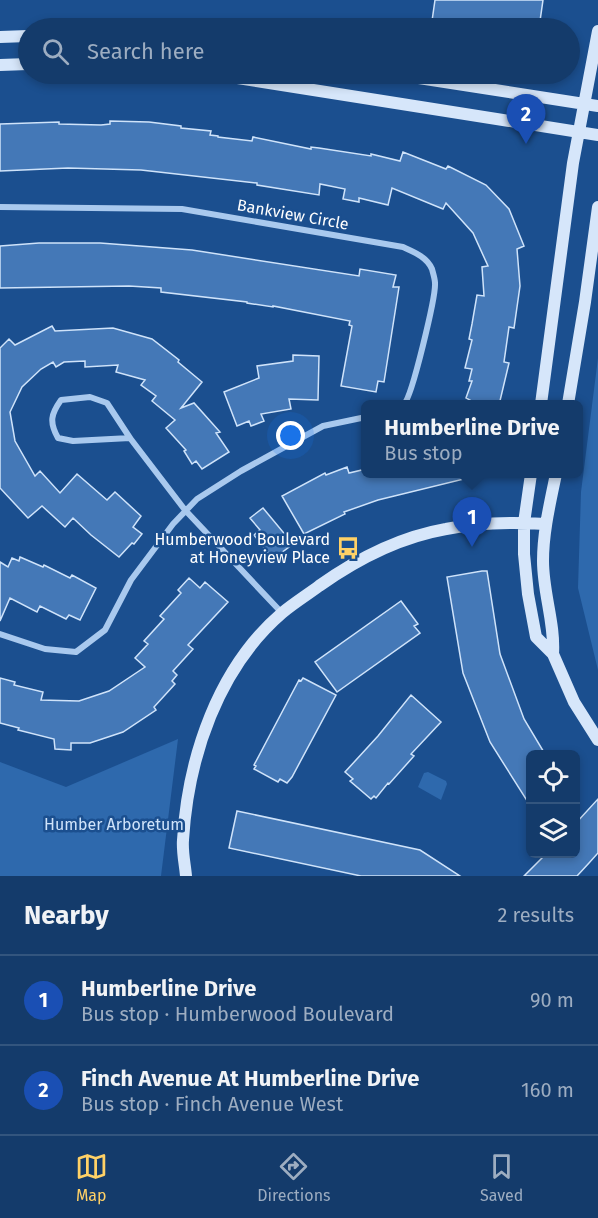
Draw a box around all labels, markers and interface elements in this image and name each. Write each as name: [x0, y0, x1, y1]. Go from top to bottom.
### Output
search box: [18, 18, 580, 84]
icon: search: [39, 35, 72, 68]
text: Search here: [87, 38, 205, 65]
pin: 2: [506, 94, 546, 144]
street label: Bankview Circle: [236, 195, 350, 234]
popup: [361, 400, 583, 478]
text: Humberline Drive: [384, 414, 560, 441]
your location: [276, 421, 305, 450]
text: Bus stop: [384, 441, 463, 465]
pin: 1: [452, 498, 492, 547]
place label: Humberwood Boulevard at Honeyview Place: [154, 530, 330, 567]
bus stop icon: Humberwood Boulevard at Honeyview Place: [335, 535, 361, 561]
map controls: [526, 750, 580, 858]
button: locate: [526, 750, 580, 804]
button: layers: [526, 804, 580, 858]
park label: Humber Arboretum: [44, 815, 184, 834]
text: Nearby: [24, 900, 109, 931]
text: 2 results: [497, 903, 574, 927]
text: Humberline Drive: [81, 975, 256, 1002]
text: 1: [39, 988, 48, 1012]
text: 90 m: [530, 988, 574, 1012]
text: Bus stop · Humberwood Boulevard: [81, 1002, 394, 1026]
text: Finch Avenue At Humberline Drive: [81, 1065, 419, 1092]
text: 2: [38, 1078, 49, 1102]
text: 160 m: [521, 1078, 574, 1102]
text: Bus stop · Finch Avenue West: [81, 1092, 343, 1116]
tab: Map: [75, 1150, 108, 1205]
tab: Directions: [257, 1150, 331, 1205]
tab: Saved: [480, 1150, 523, 1205]

